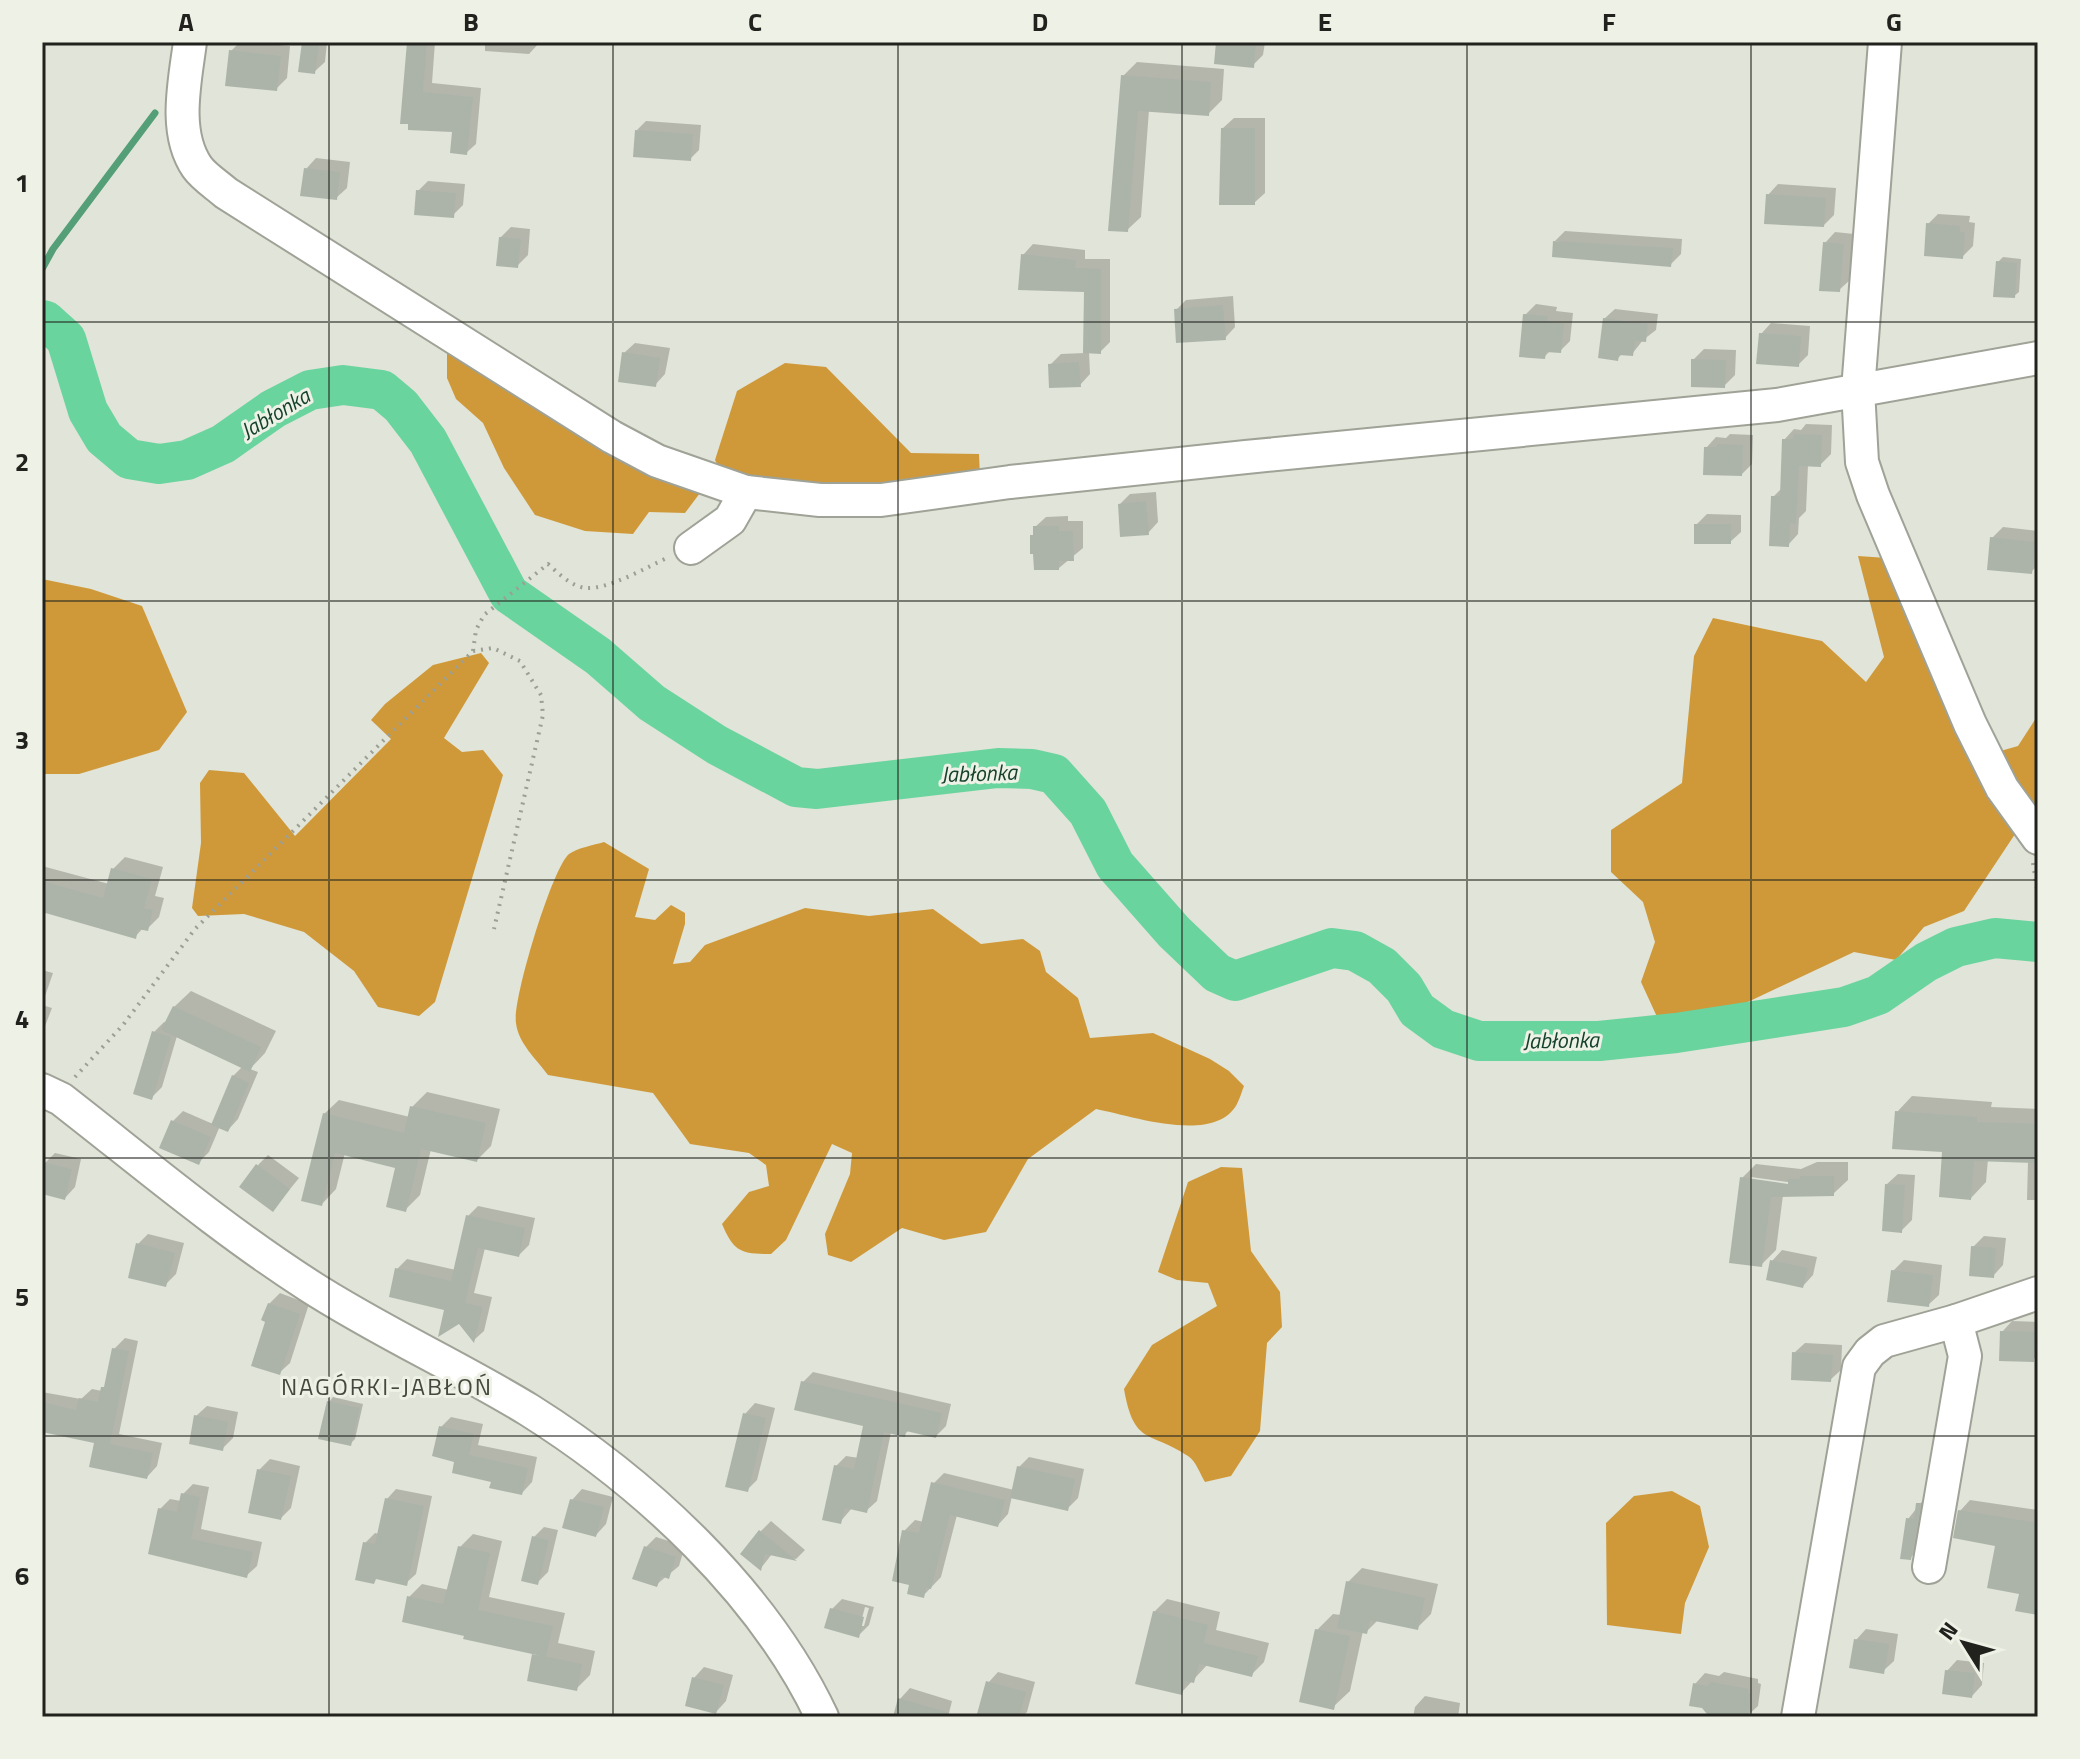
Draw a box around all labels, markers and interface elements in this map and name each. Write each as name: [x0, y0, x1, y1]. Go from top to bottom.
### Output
text: A: [178, 2, 194, 41]
text: B: [463, 2, 479, 41]
text: C: [748, 2, 762, 41]
text: D: [1032, 2, 1048, 41]
text: E: [1318, 2, 1332, 41]
text: F: [1602, 2, 1616, 41]
text: G: [1886, 2, 1902, 41]
text: 1: [15, 163, 29, 202]
water label: Jabłonka: [234, 378, 318, 447]
text: 2: [15, 442, 29, 481]
text: 3: [15, 720, 29, 759]
water label: Jabłonka: [940, 755, 1020, 791]
text: 4: [15, 999, 29, 1038]
water label: Jabłonka: [1523, 1022, 1601, 1058]
text: 5: [15, 1277, 29, 1316]
district label: NAGÓRKI-JABŁOŃ: [281, 1368, 493, 1404]
text: 6: [15, 1556, 29, 1595]
north arrow: [1924, 1603, 2004, 1683]
text: N: [1930, 1615, 1966, 1647]

